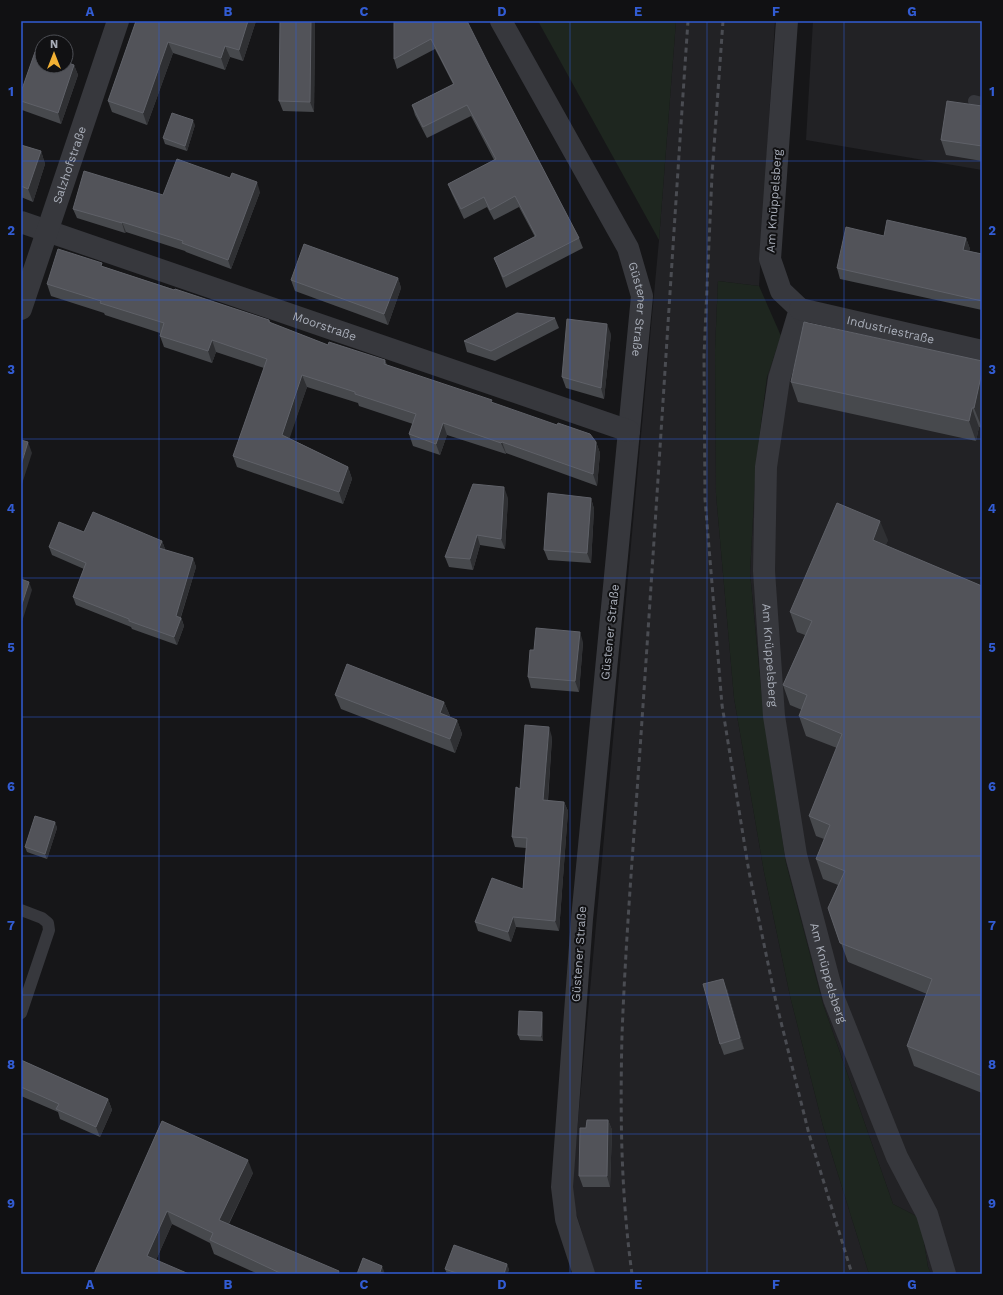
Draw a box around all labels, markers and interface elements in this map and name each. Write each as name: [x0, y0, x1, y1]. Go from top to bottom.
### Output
text: A: [86, 4, 95, 19]
text: B: [224, 4, 233, 19]
text: C: [360, 4, 369, 19]
text: D: [497, 4, 507, 19]
text: E: [634, 4, 642, 19]
text: F: [772, 4, 780, 19]
text: G: [907, 4, 917, 19]
north arrow: [34, 34, 74, 74]
text: N: [50, 38, 58, 51]
text: 1: [8, 84, 14, 99]
text: 1: [989, 84, 995, 99]
street label: Salzhofstraße: [50, 124, 89, 206]
street label: Am Knüppelsberg: [763, 148, 785, 253]
text: 2: [7, 223, 15, 238]
text: 2: [988, 223, 996, 238]
street label: Güstener Straße: [625, 260, 649, 357]
street label: Moorstraße: [291, 309, 358, 344]
street label: Industriestraße: [845, 313, 936, 347]
text: 3: [7, 362, 15, 377]
text: 3: [988, 362, 996, 377]
text: 4: [7, 501, 16, 516]
text: 4: [988, 501, 997, 516]
street label: Güstener Straße: [598, 583, 622, 680]
street label: Am Knüppelsberg: [759, 603, 780, 708]
text: 5: [7, 640, 15, 655]
text: 5: [988, 640, 996, 655]
text: 6: [7, 779, 15, 794]
text: 6: [988, 779, 996, 794]
street label: Güstener Straße: [569, 906, 589, 1002]
text: 7: [7, 918, 15, 933]
text: 7: [988, 918, 996, 933]
street label: Am Knüppelsberg: [807, 921, 850, 1026]
text: 8: [7, 1057, 15, 1072]
text: 8: [988, 1057, 996, 1072]
text: 9: [7, 1196, 15, 1211]
text: 9: [988, 1196, 996, 1211]
text: A: [86, 1277, 95, 1292]
text: B: [224, 1277, 233, 1292]
text: C: [360, 1277, 369, 1292]
text: D: [497, 1277, 507, 1292]
text: E: [634, 1277, 642, 1292]
text: F: [772, 1277, 780, 1292]
text: G: [907, 1277, 917, 1292]

